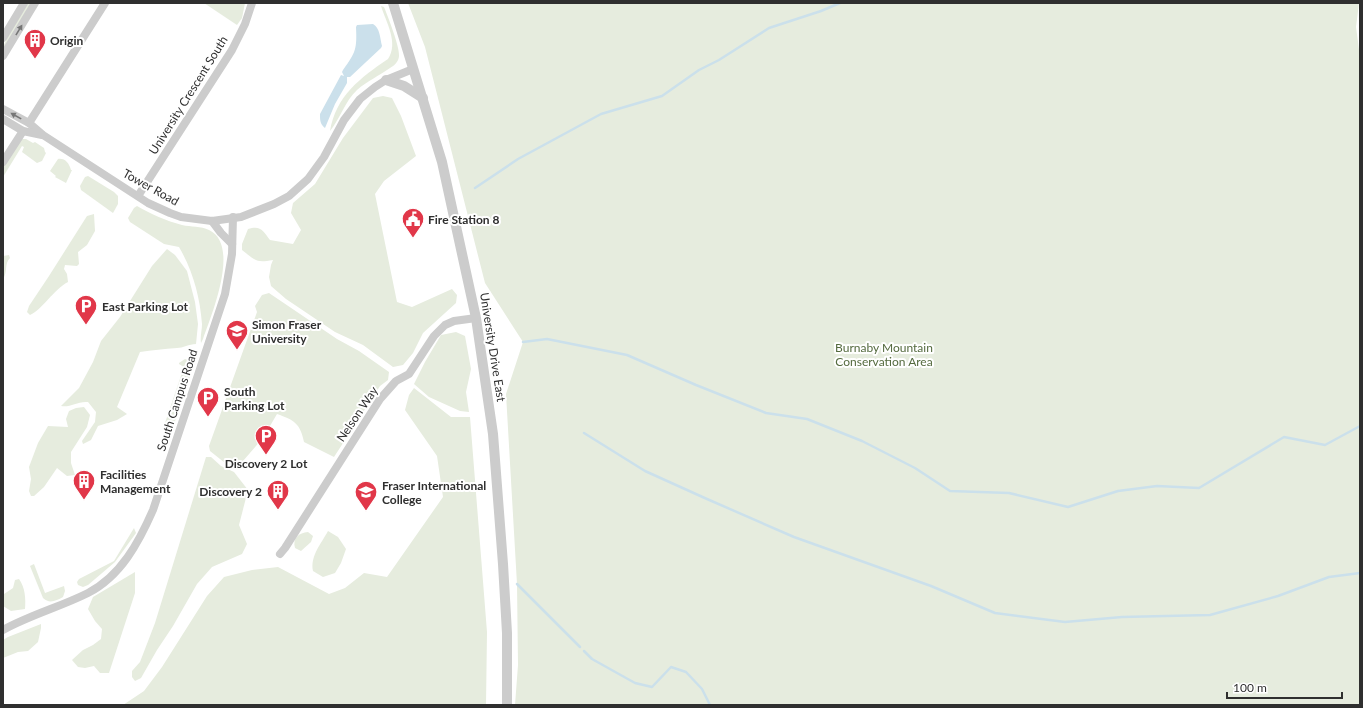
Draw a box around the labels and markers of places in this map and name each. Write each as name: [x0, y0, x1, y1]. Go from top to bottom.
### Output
building icon: Origin: [22, 27, 48, 60]
place label: Origin: [50, 33, 84, 48]
public building icon: Fire Station 8: [400, 206, 426, 239]
place label: Fire Station 8: [428, 212, 500, 227]
parking icon: East Parking Lot: [73, 293, 99, 326]
place label: East Parking Lot: [102, 299, 189, 314]
place label: Simon Fraser University: [252, 317, 322, 346]
school or university icon: Simon Fraser University: [224, 318, 250, 351]
place label: South Parking Lot: [224, 384, 285, 413]
parking icon: South Parking Lot: [195, 385, 221, 418]
parking icon: Discovery 2 Lot: [253, 423, 279, 456]
place label: Discovery 2 Lot: [225, 456, 308, 471]
place label: Facilities Management: [100, 467, 171, 496]
building icon: Facilities Management: [71, 468, 97, 501]
building icon: Discovery 2: [265, 478, 291, 511]
place label: Fraser International College: [382, 478, 486, 507]
school or university icon: Fraser International College: [353, 479, 379, 512]
place label: Discovery 2: [199, 484, 262, 499]

